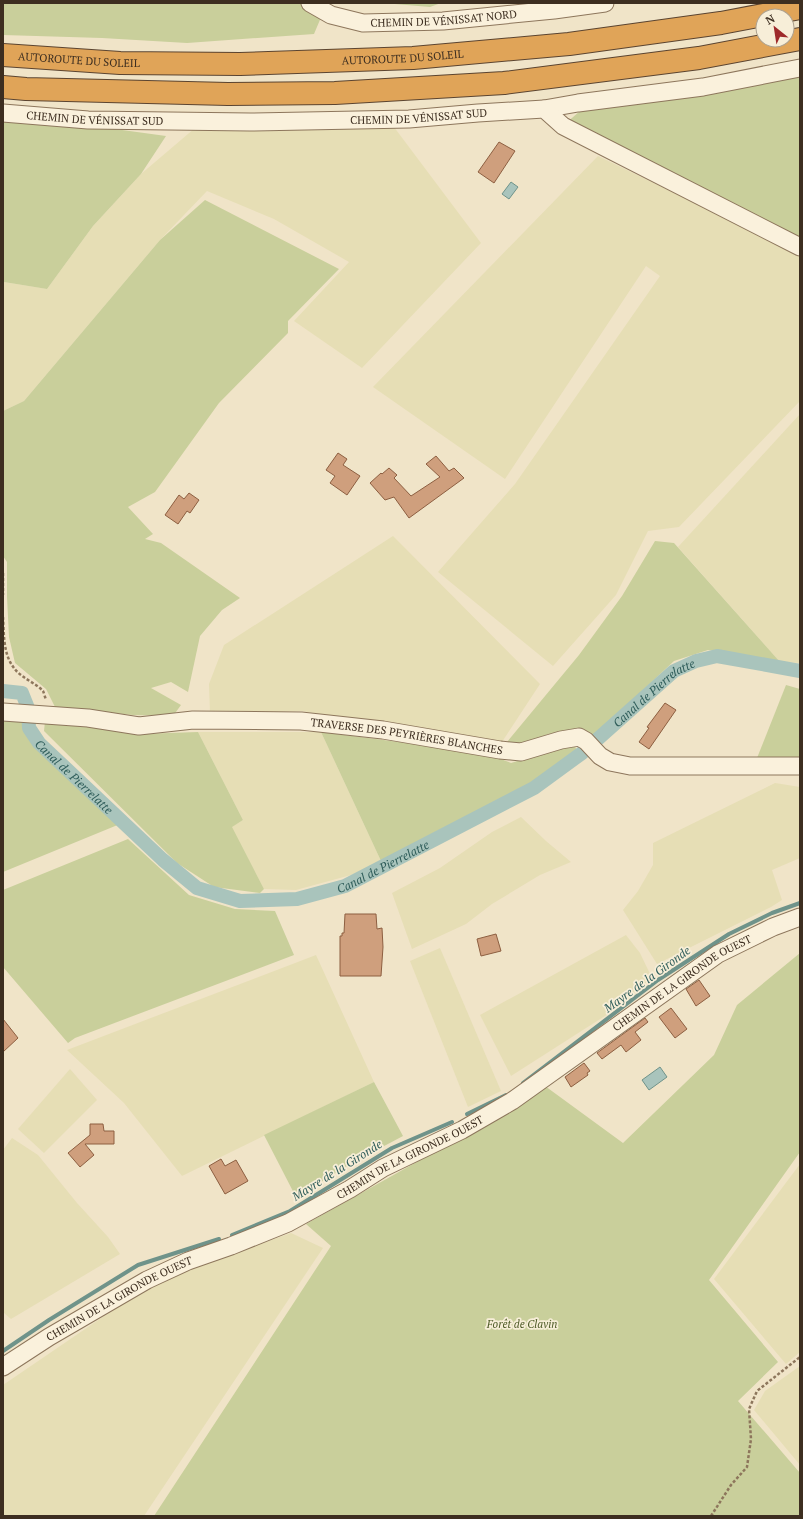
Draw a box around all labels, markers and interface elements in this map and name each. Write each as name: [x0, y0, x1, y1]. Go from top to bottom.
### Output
street label: CHEMIN DE VÉNISSAT NORD: [370, 7, 518, 30]
north arrow: [755, 8, 795, 48]
text: N: [763, 11, 778, 27]
street label: AUTOROUTE DU SOLEIL: [341, 47, 464, 67]
street label: AUTOROUTE DU SOLEIL: [17, 49, 140, 70]
street label: CHEMIN DE VÉNISSAT SUD: [350, 105, 488, 127]
street label: CHEMIN DE VÉNISSAT SUD: [26, 108, 164, 128]
water label: Canal de Pierrelatte: [609, 655, 697, 730]
street label: TRAVERSE DES PEYRIÈRES BLANCHES: [310, 715, 504, 757]
water label: Canal de Pierrelatte: [32, 736, 117, 817]
water label: Canal de Pierrelatte: [335, 836, 432, 895]
street label: CHEMIN DE LA GIRONDE OUEST: [610, 932, 754, 1034]
water label: Mayre de la Gironde: [600, 942, 694, 1016]
street label: CHEMIN DE LA GIRONDE OUEST: [334, 1112, 486, 1202]
water label: Mayre de la Gironde: [288, 1136, 385, 1204]
street label: CHEMIN DE LA GIRONDE OUEST: [44, 1253, 194, 1344]
park label: Forêt de Clavin: [486, 1317, 557, 1331]

